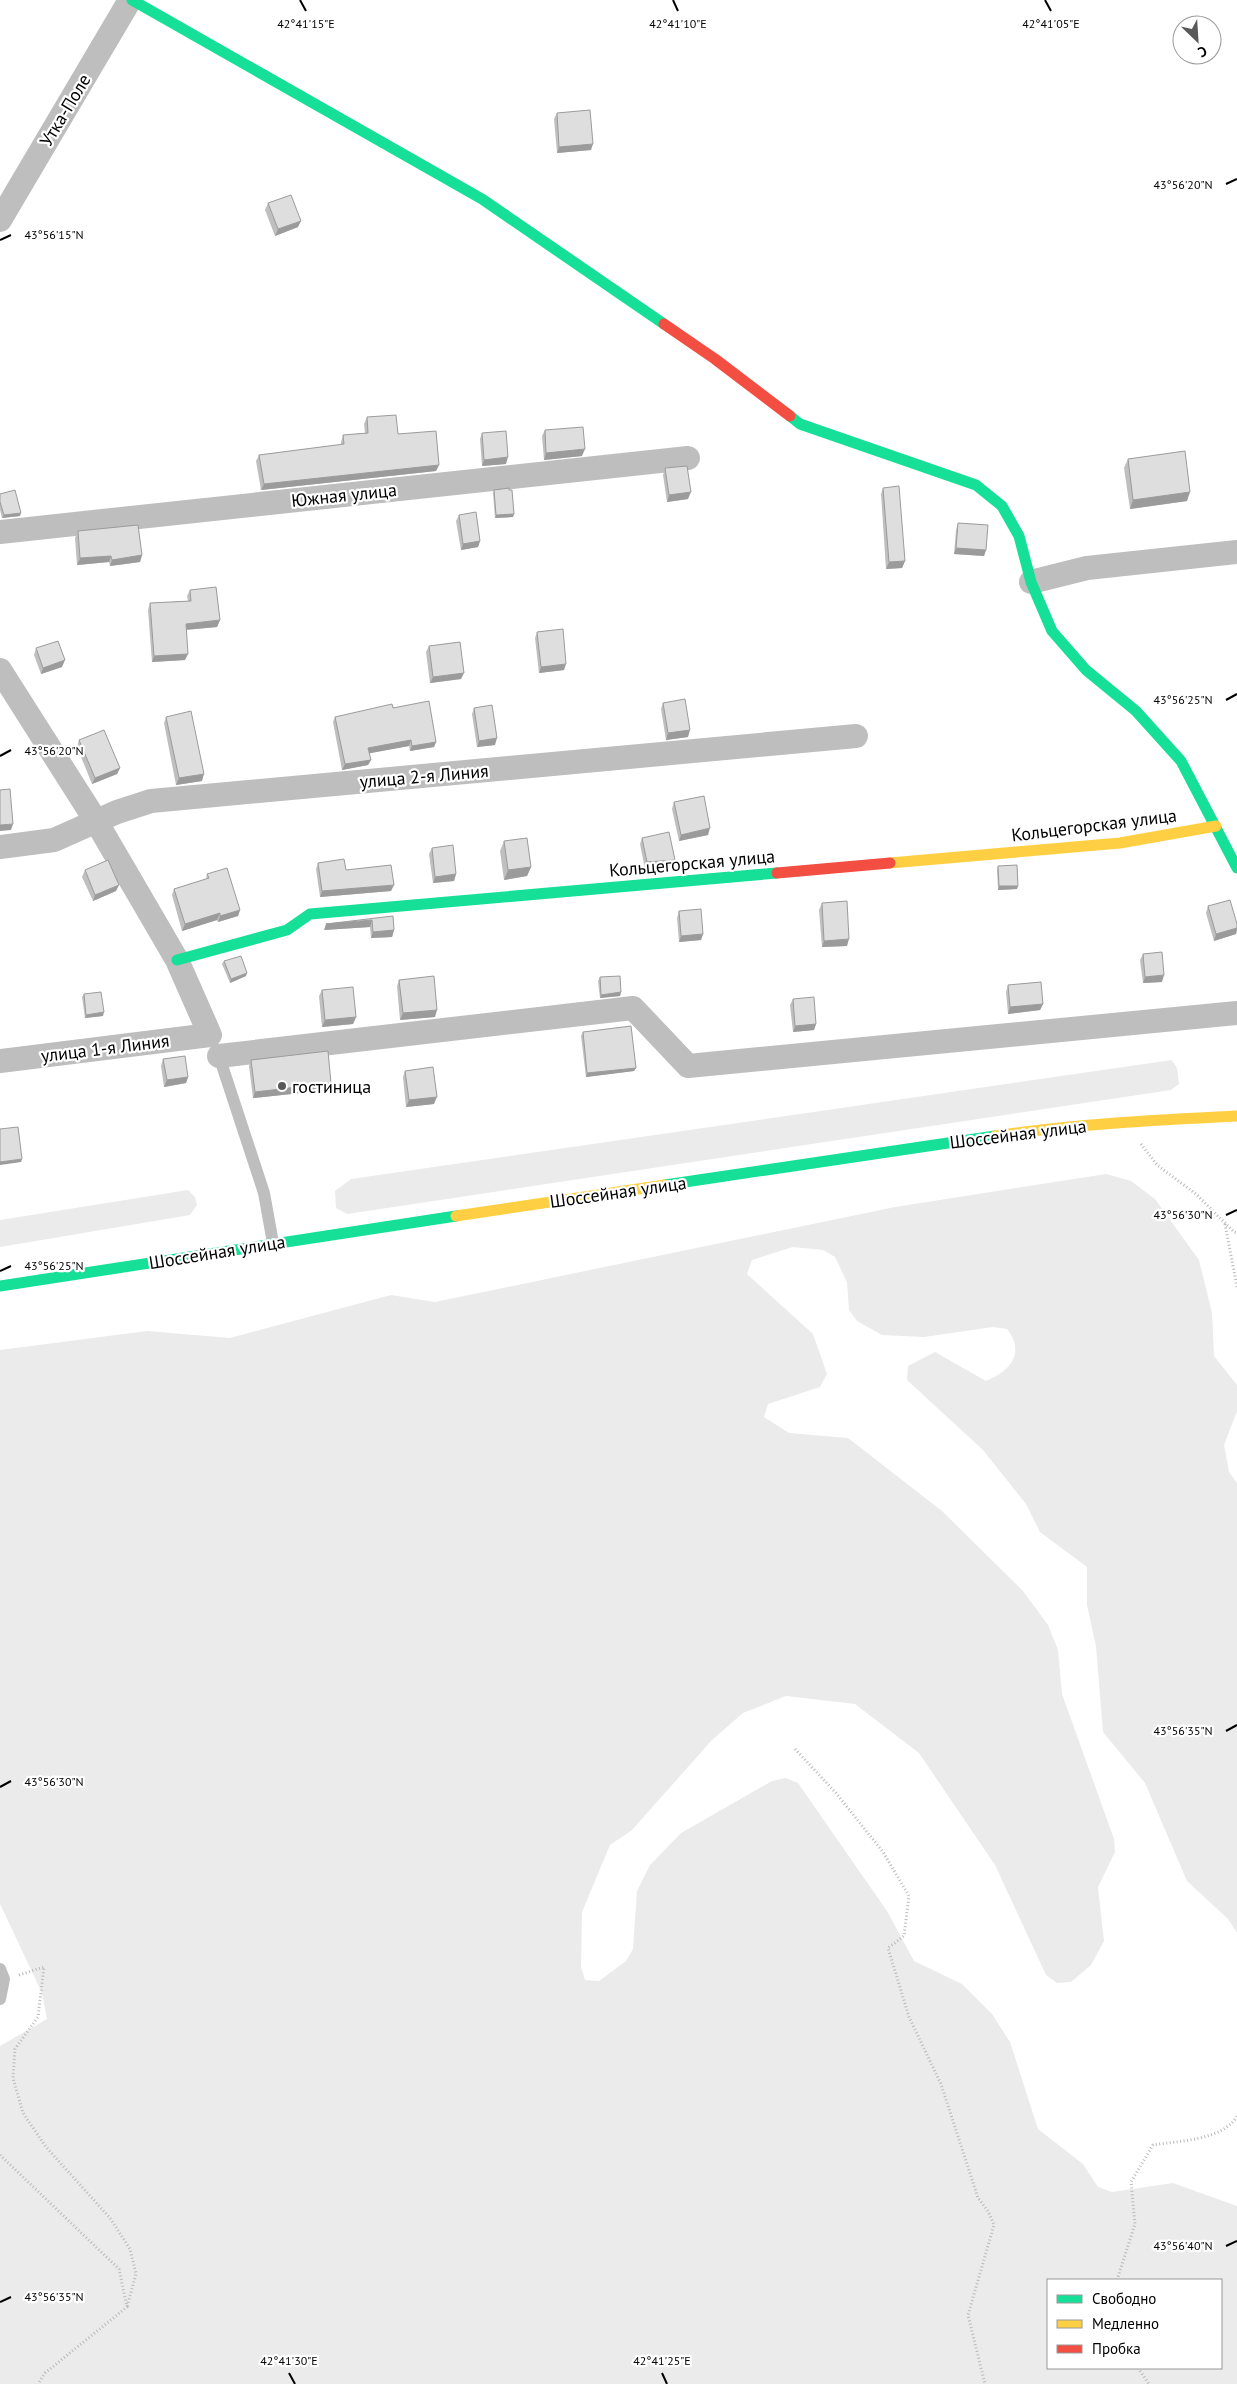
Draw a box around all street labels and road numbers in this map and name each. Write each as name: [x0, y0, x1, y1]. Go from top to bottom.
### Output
street label: Утка-Поле: [34, 70, 96, 150]
street label: Южная улица: [290, 478, 398, 512]
street label: улица 2-я Линия: [359, 759, 489, 793]
street label: Кольцегорская улица: [1010, 803, 1178, 847]
street label: Кольцегорская улица: [608, 844, 776, 882]
street label: улица 1-я Линия: [39, 1029, 171, 1067]
street label: Шоссейная улица: [948, 1114, 1088, 1154]
street label: Шоссейная улица: [548, 1171, 688, 1213]
street label: Шоссейная улица: [147, 1230, 287, 1274]

